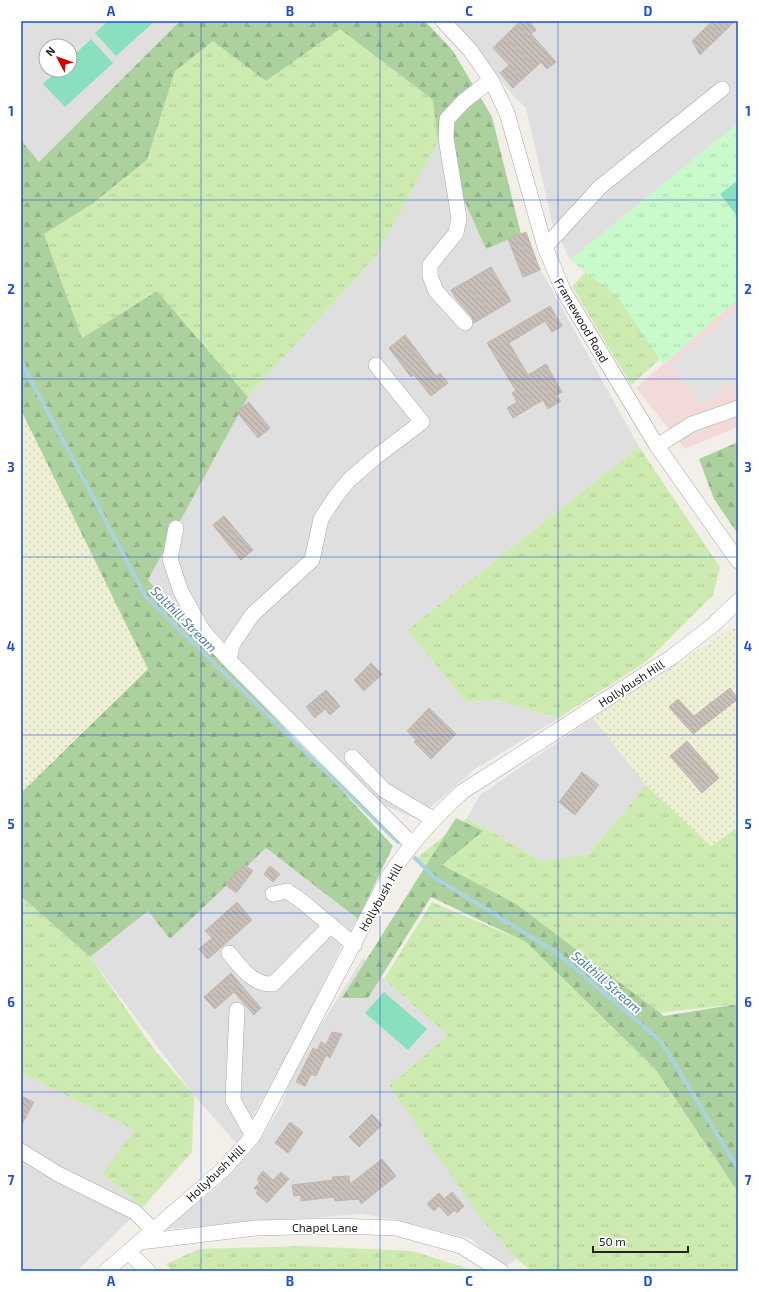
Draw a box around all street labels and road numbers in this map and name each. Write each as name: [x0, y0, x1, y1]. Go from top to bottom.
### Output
street label: Framewood Road: [552, 275, 612, 365]
street label: Hollybush Hill: [595, 656, 667, 709]
street label: Hollybush Hill: [356, 860, 405, 933]
street label: Hollybush Hill: [183, 1141, 247, 1204]
street label: Chapel Lane: [292, 1220, 358, 1234]

